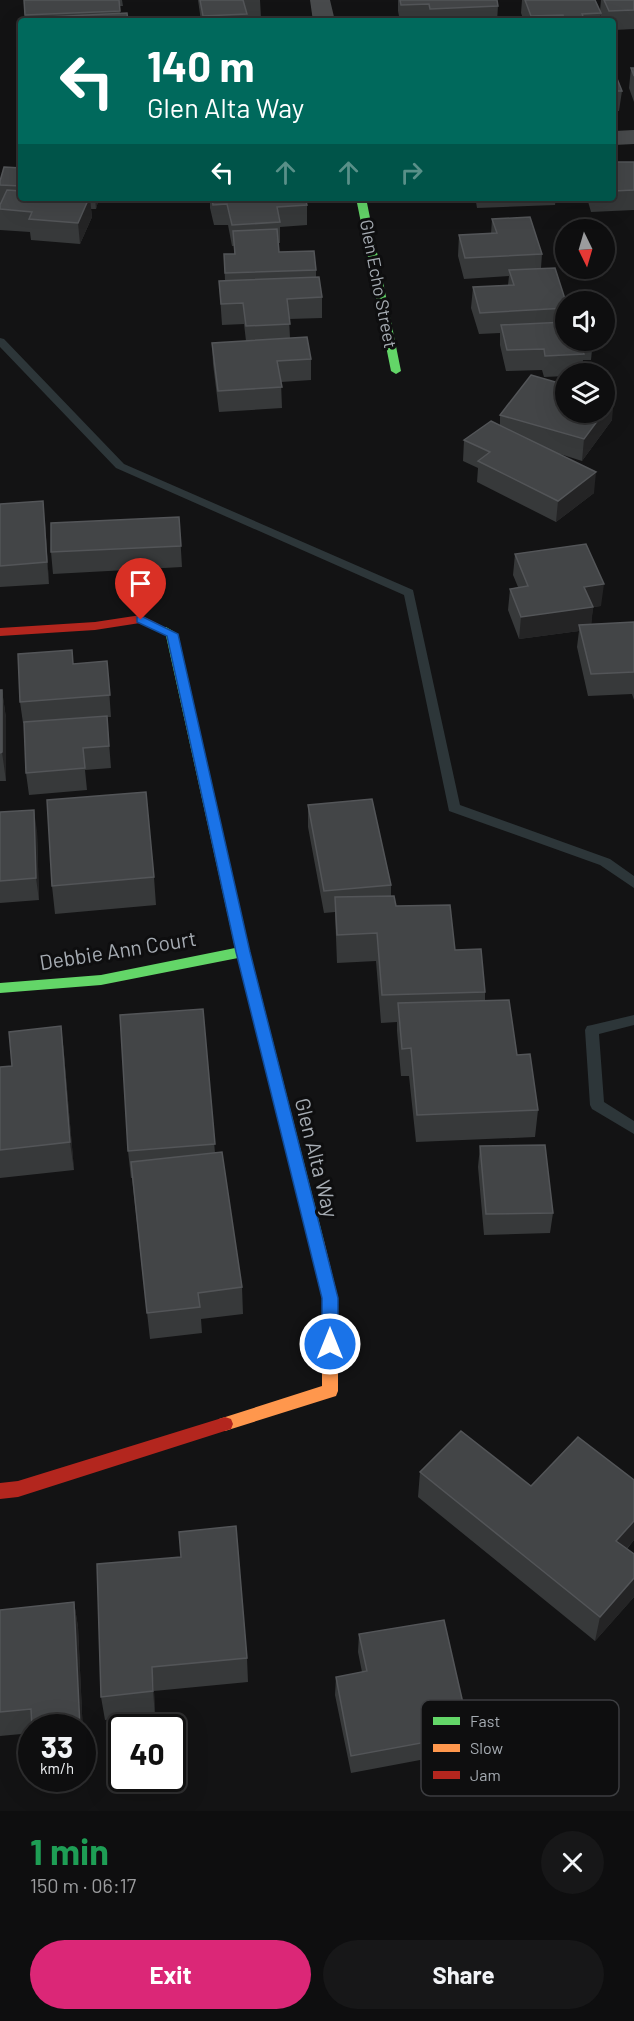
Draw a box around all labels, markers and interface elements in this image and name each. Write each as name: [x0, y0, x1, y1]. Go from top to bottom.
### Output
text: 140 m: [147, 40, 255, 90]
icon: left: [48, 42, 126, 120]
text: Glen Alta Way: [147, 91, 304, 123]
icon: left: [206, 156, 239, 189]
icon: ahead: [269, 156, 302, 189]
icon: ahead: [332, 156, 365, 189]
icon: right: [395, 156, 428, 189]
street label: Glen Echo Street: [356, 218, 402, 350]
north arrow: [555, 219, 615, 279]
map controls: [555, 219, 615, 423]
button: sound: [555, 291, 615, 351]
button: layers: [555, 363, 615, 423]
pin: [115, 558, 166, 620]
icon: arrive: [124, 567, 157, 600]
street label: Debbie Ann Court: [38, 925, 198, 974]
street label: Glen Alta Way: [291, 1095, 344, 1220]
position arrow: [298, 1312, 362, 1376]
legend: [421, 1700, 619, 1796]
text: Fast: [470, 1711, 500, 1730]
speed limit sign: 40: [108, 1714, 186, 1792]
text: 33: [41, 1728, 73, 1764]
text: Slow: [470, 1738, 503, 1757]
text: km/h: [40, 1759, 74, 1777]
text: Jam: [470, 1765, 501, 1784]
text: 1 min: [30, 1829, 109, 1872]
button: close: [541, 1831, 604, 1894]
text: 150 m · 06:17: [30, 1873, 136, 1897]
button: Exit: [30, 1940, 311, 2009]
button: Share: [323, 1940, 604, 2009]

